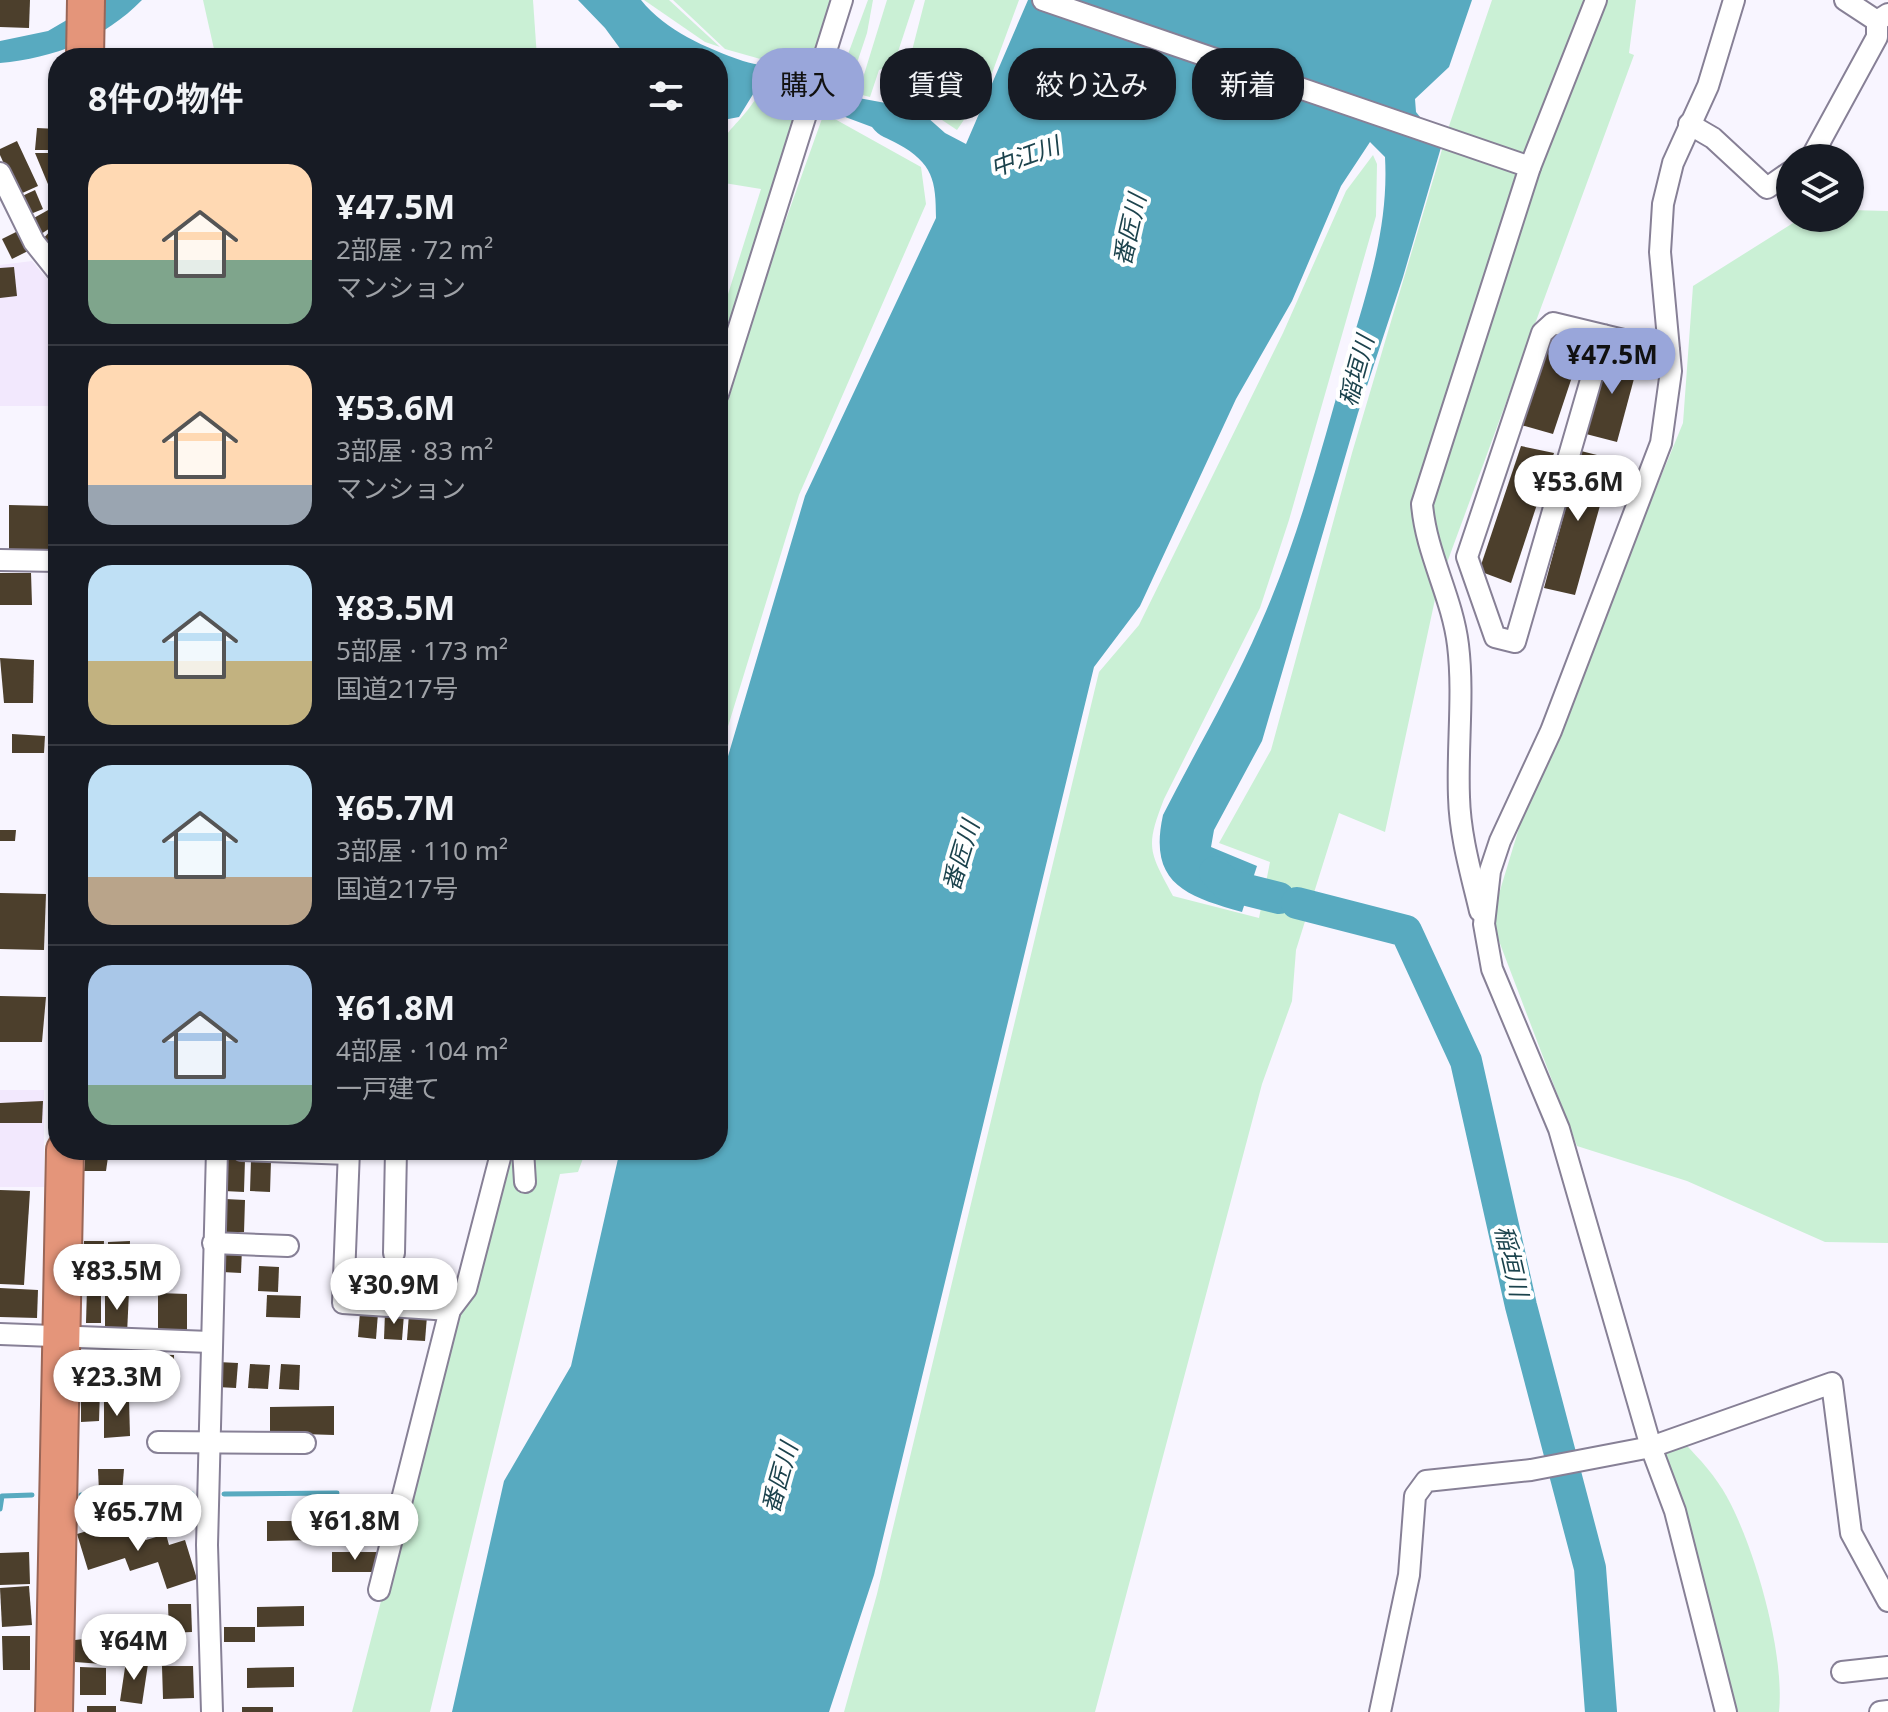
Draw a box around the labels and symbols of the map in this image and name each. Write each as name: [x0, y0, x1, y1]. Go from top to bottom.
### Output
water label: 中江川: [985, 127, 1067, 183]
water label: 番匠川: [1104, 188, 1153, 268]
pin: ¥47.5M: [1547, 328, 1677, 396]
water label: 稲垣川: [1330, 329, 1382, 410]
pin: ¥53.6M: [1513, 455, 1643, 523]
water label: 番匠川: [933, 813, 987, 895]
water label: 稲垣川: [1488, 1222, 1537, 1302]
pin: ¥83.5M: [52, 1244, 182, 1312]
pin: ¥30.9M: [329, 1258, 459, 1326]
pin: ¥23.3M: [52, 1350, 182, 1418]
water label: 番匠川: [753, 1436, 805, 1517]
pin: ¥65.7M: [73, 1485, 203, 1553]
pin: ¥61.8M: [290, 1494, 420, 1562]
pin: ¥64M: [87, 1614, 181, 1682]

